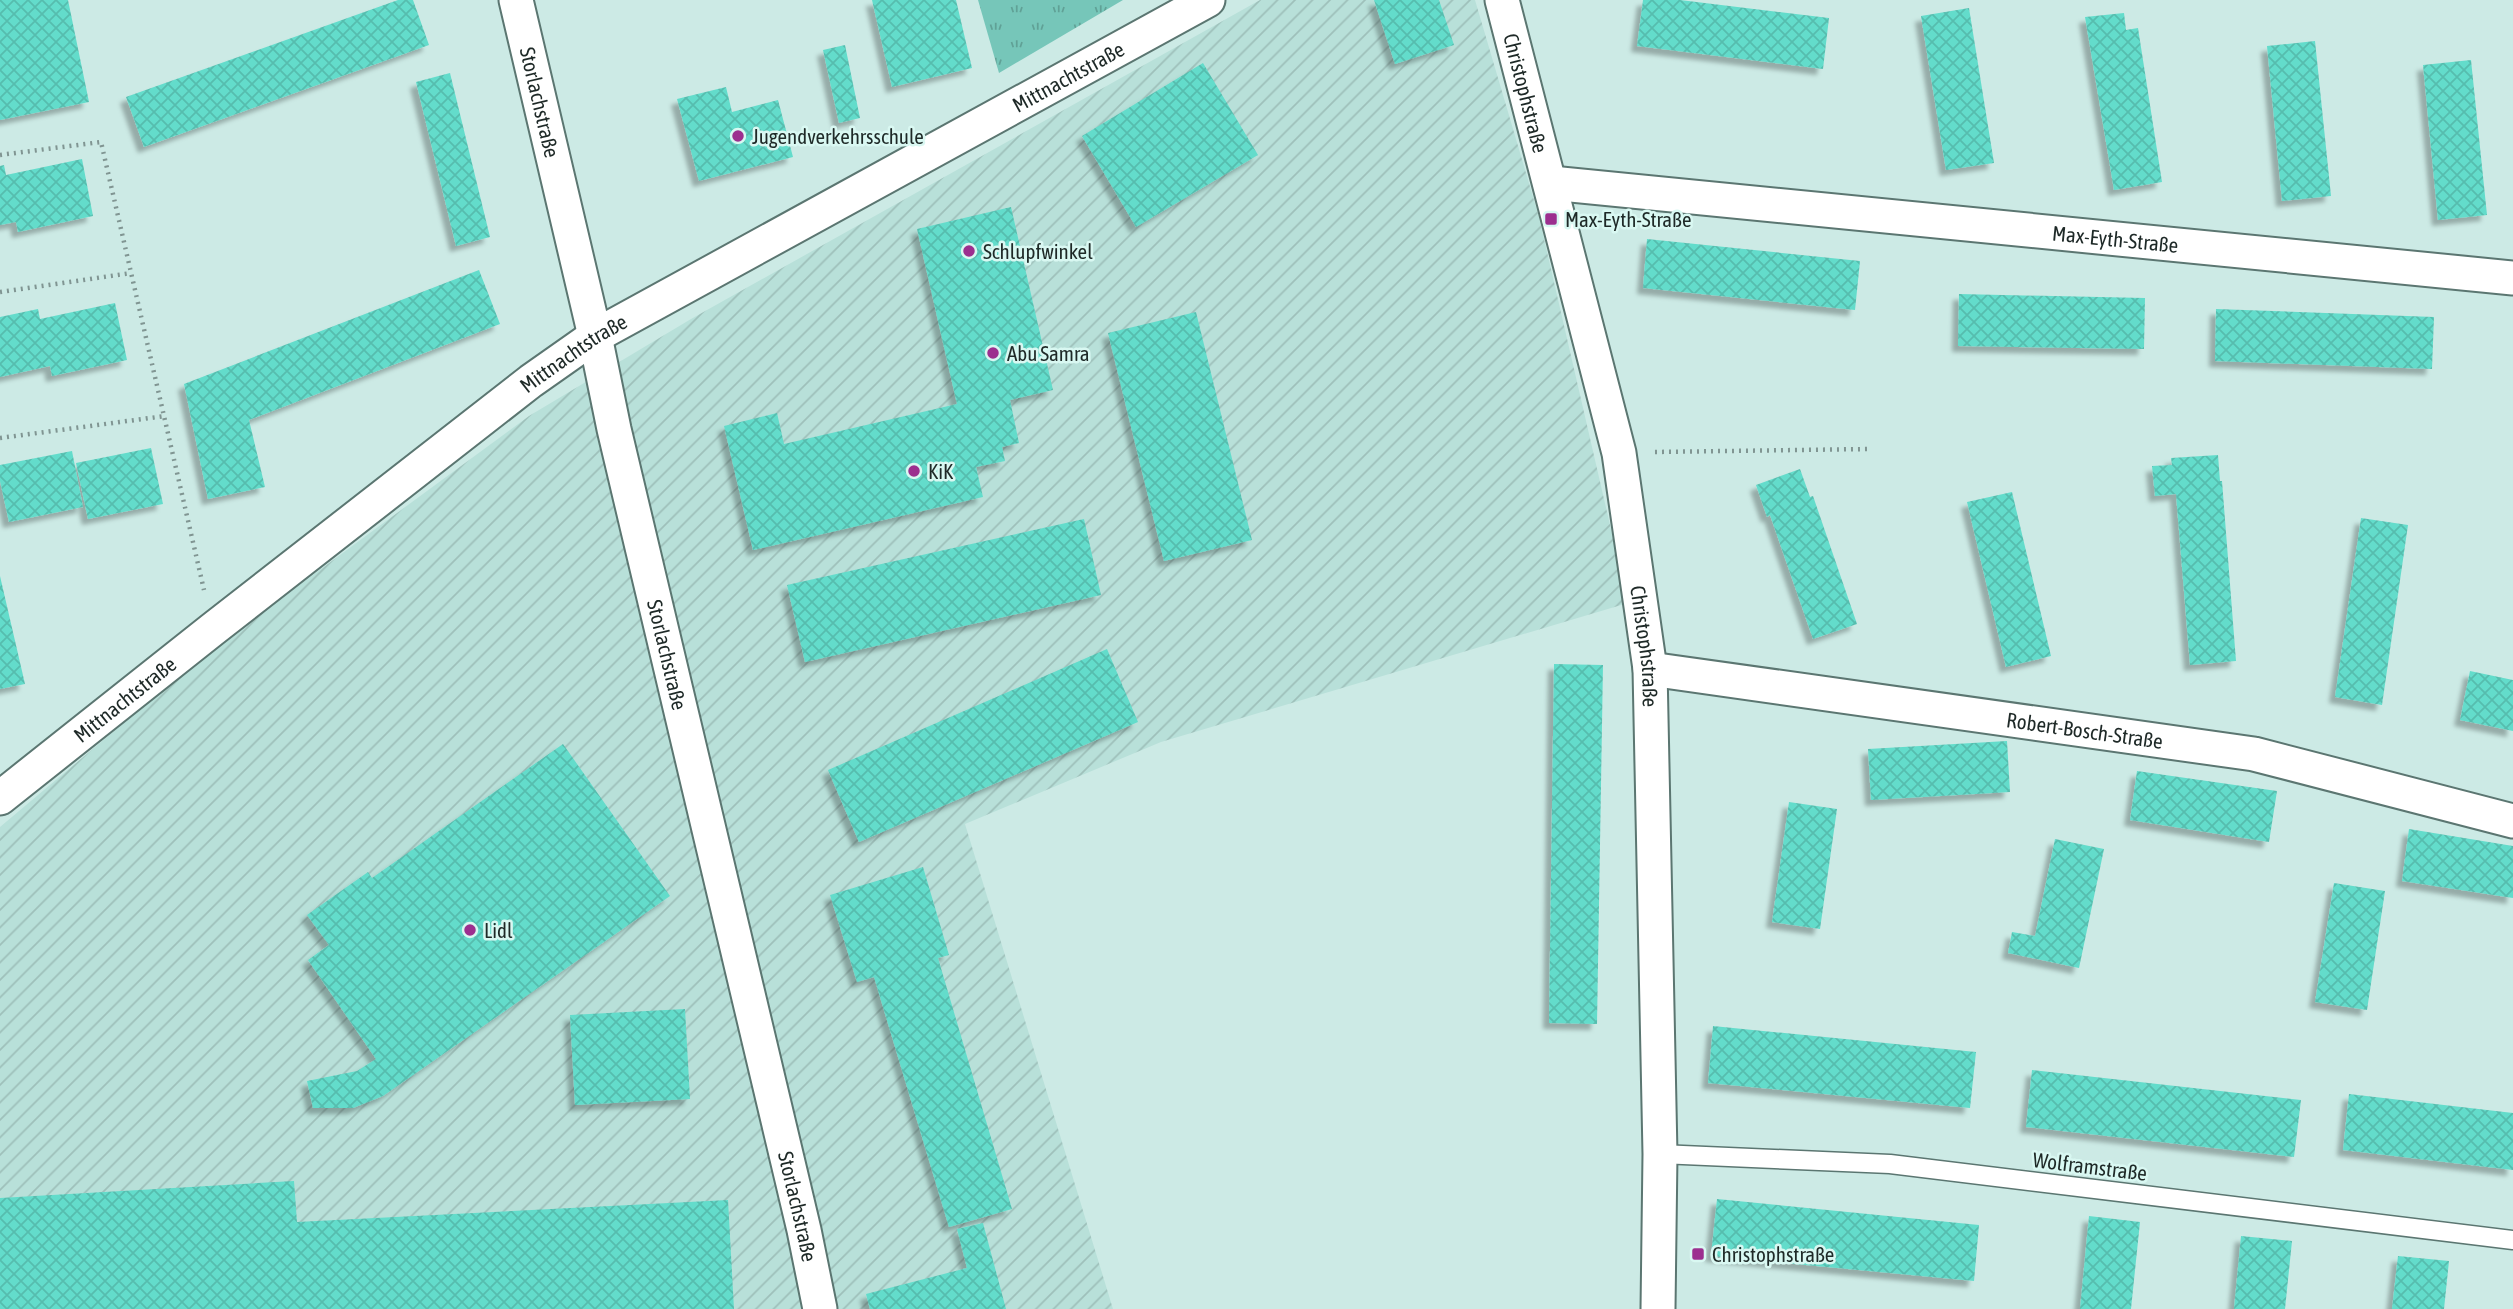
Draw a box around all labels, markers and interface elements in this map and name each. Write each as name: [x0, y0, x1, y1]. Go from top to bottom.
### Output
street label: Christophstraße: [1499, 31, 1553, 155]
street label: Mittnachtstraße: [1008, 36, 1128, 117]
street label: Storlachstraße: [515, 45, 565, 160]
place label: Jugendverkehrsschule: [752, 124, 924, 148]
marker: Jugendverkehrsschule: [730, 128, 746, 144]
place label: Max-Eyth-Straße: [1565, 207, 1691, 231]
marker: Max-Eyth-Straße: [1543, 211, 1559, 227]
street label: Max-Eyth-Straße: [2051, 221, 2179, 257]
place label: Schlupfwinkel: [983, 239, 1093, 263]
marker: Schlupfwinkel: [961, 243, 977, 259]
street label: Mittnachtstraße: [515, 309, 631, 397]
place label: Abu Samra: [1007, 341, 1090, 365]
marker: Abu Samra: [985, 345, 1001, 361]
place label: KiK: [928, 459, 954, 483]
marker: KiK: [906, 463, 922, 479]
street label: Christophstraße: [1626, 584, 1663, 707]
street label: Storlachstraße: [643, 597, 692, 712]
street label: Mittnachtstraße: [69, 651, 180, 747]
street label: Robert-Bosch-Straße: [2005, 707, 2164, 753]
place label: Lidl: [484, 918, 513, 942]
marker: Lidl: [462, 922, 478, 938]
street label: Wolframstraße: [2032, 1147, 2148, 1185]
street label: Storlachstraße: [774, 1149, 822, 1264]
place label: Christophstraße: [1712, 1242, 1834, 1266]
marker: Christophstraße: [1690, 1246, 1706, 1262]

